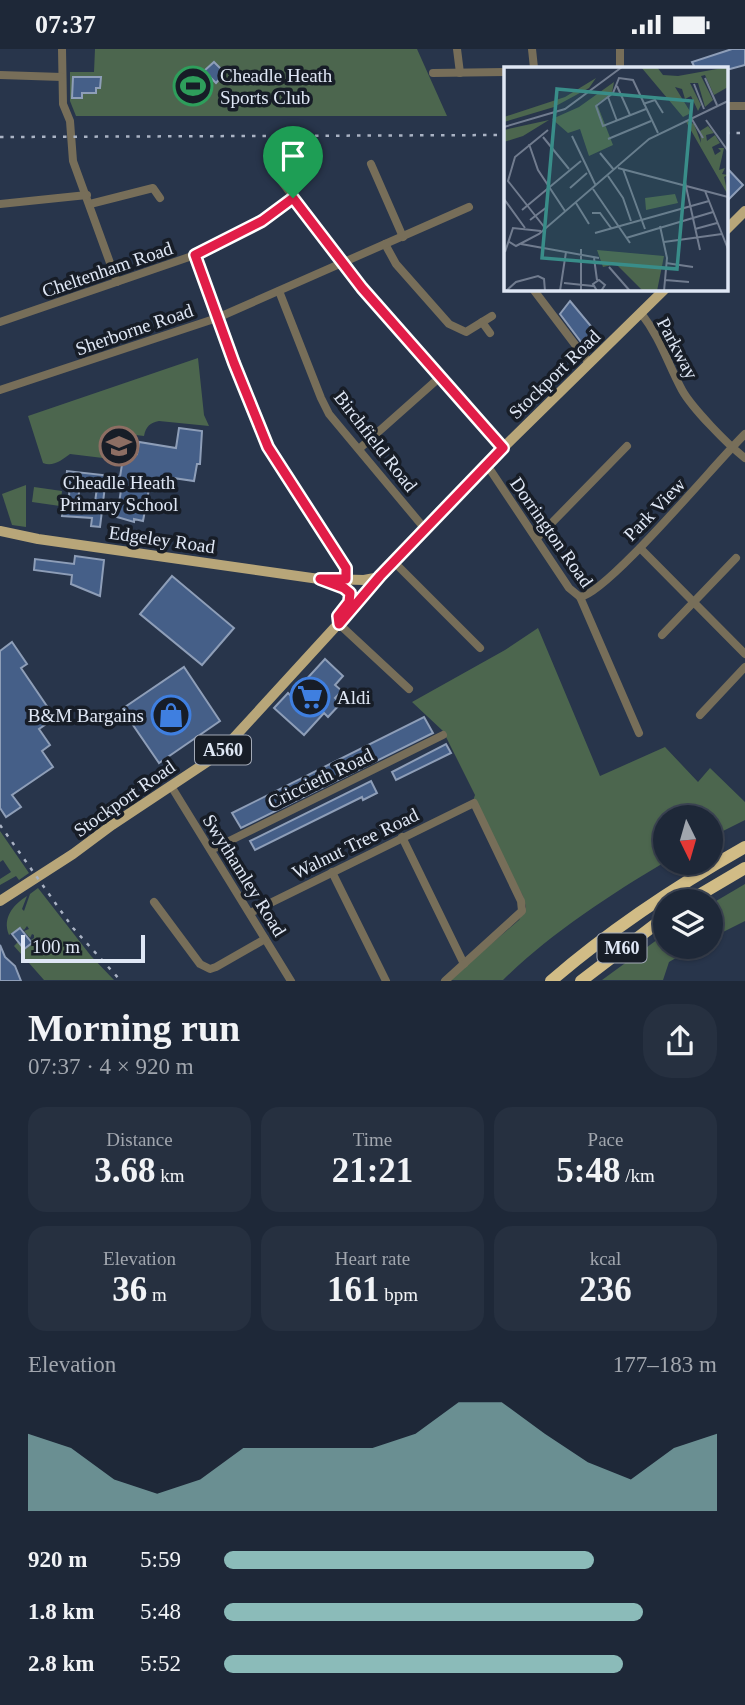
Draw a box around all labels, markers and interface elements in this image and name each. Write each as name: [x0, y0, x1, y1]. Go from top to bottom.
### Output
text: 07:37: [35, 10, 96, 39]
sports icon: Cheadle Heath Sports Club: [172, 65, 214, 107]
place label: Cheadle Heath Sports Club: [220, 65, 333, 108]
inset map: [504, 67, 728, 291]
pin: [263, 126, 323, 198]
icon: arrive: [274, 137, 312, 175]
street label: Cheltenham Road: [39, 237, 176, 302]
street label: Sherborne Road: [73, 299, 196, 359]
street label: Parkway: [653, 314, 703, 383]
street label: Stockport Road: [504, 325, 605, 423]
street label: Birchfield Road: [330, 387, 422, 496]
school or university icon: Cheadle Heath Primary School: [98, 425, 140, 467]
place label: Cheadle Heath Primary School: [60, 472, 178, 515]
street label: Dorrington Road: [506, 473, 598, 592]
street label: Park View: [619, 473, 690, 545]
street label: Edgeley Road: [107, 522, 217, 557]
supermarket icon: Aldi: [289, 676, 331, 718]
place label: Aldi: [337, 687, 371, 708]
shop icon: B&M Bargains: [150, 694, 192, 736]
place label: B&M Bargains: [28, 705, 144, 726]
road number: A560: [195, 735, 251, 765]
street label: Criccieth Road: [264, 744, 377, 813]
street label: Stockport Road: [70, 755, 179, 841]
street label: Walnut Tree Road: [289, 804, 422, 883]
north arrow: [653, 805, 723, 875]
map controls: [653, 805, 723, 959]
street label: Swythamley Road: [199, 810, 291, 941]
button: layers: [653, 889, 723, 959]
scale bar: [21, 932, 145, 963]
road number: M60: [598, 933, 646, 963]
text: 100 m: [32, 936, 80, 957]
button: share: [643, 1004, 717, 1078]
text: Morning run: [28, 1007, 240, 1049]
text: 07:37 · 4 × 920 m: [28, 1054, 194, 1079]
text: Distance: [106, 1129, 173, 1150]
text: Time: [353, 1129, 392, 1150]
text: Pace: [588, 1129, 623, 1150]
text: 3.68: [94, 1151, 156, 1190]
text: 21:21: [332, 1151, 413, 1190]
text: 5:48: [556, 1151, 620, 1190]
text: km: [156, 1165, 185, 1186]
text: /km: [620, 1165, 655, 1186]
text: Elevation: [103, 1248, 176, 1269]
text: Heart rate: [335, 1248, 410, 1269]
text: kcal: [590, 1248, 621, 1269]
text: 36: [112, 1270, 147, 1309]
text: 161: [327, 1270, 379, 1309]
text: 236: [579, 1270, 632, 1309]
text: m: [147, 1284, 167, 1305]
text: bpm: [379, 1284, 418, 1305]
text: Elevation: [28, 1352, 116, 1377]
text: 177–183 m: [613, 1352, 717, 1377]
text: 920 m: [28, 1547, 87, 1572]
text: 5:59: [140, 1547, 181, 1572]
text: 1.8 km: [28, 1599, 94, 1624]
text: 5:48: [140, 1599, 181, 1624]
text: 2.8 km: [28, 1651, 94, 1676]
text: 5:52: [140, 1651, 181, 1676]

